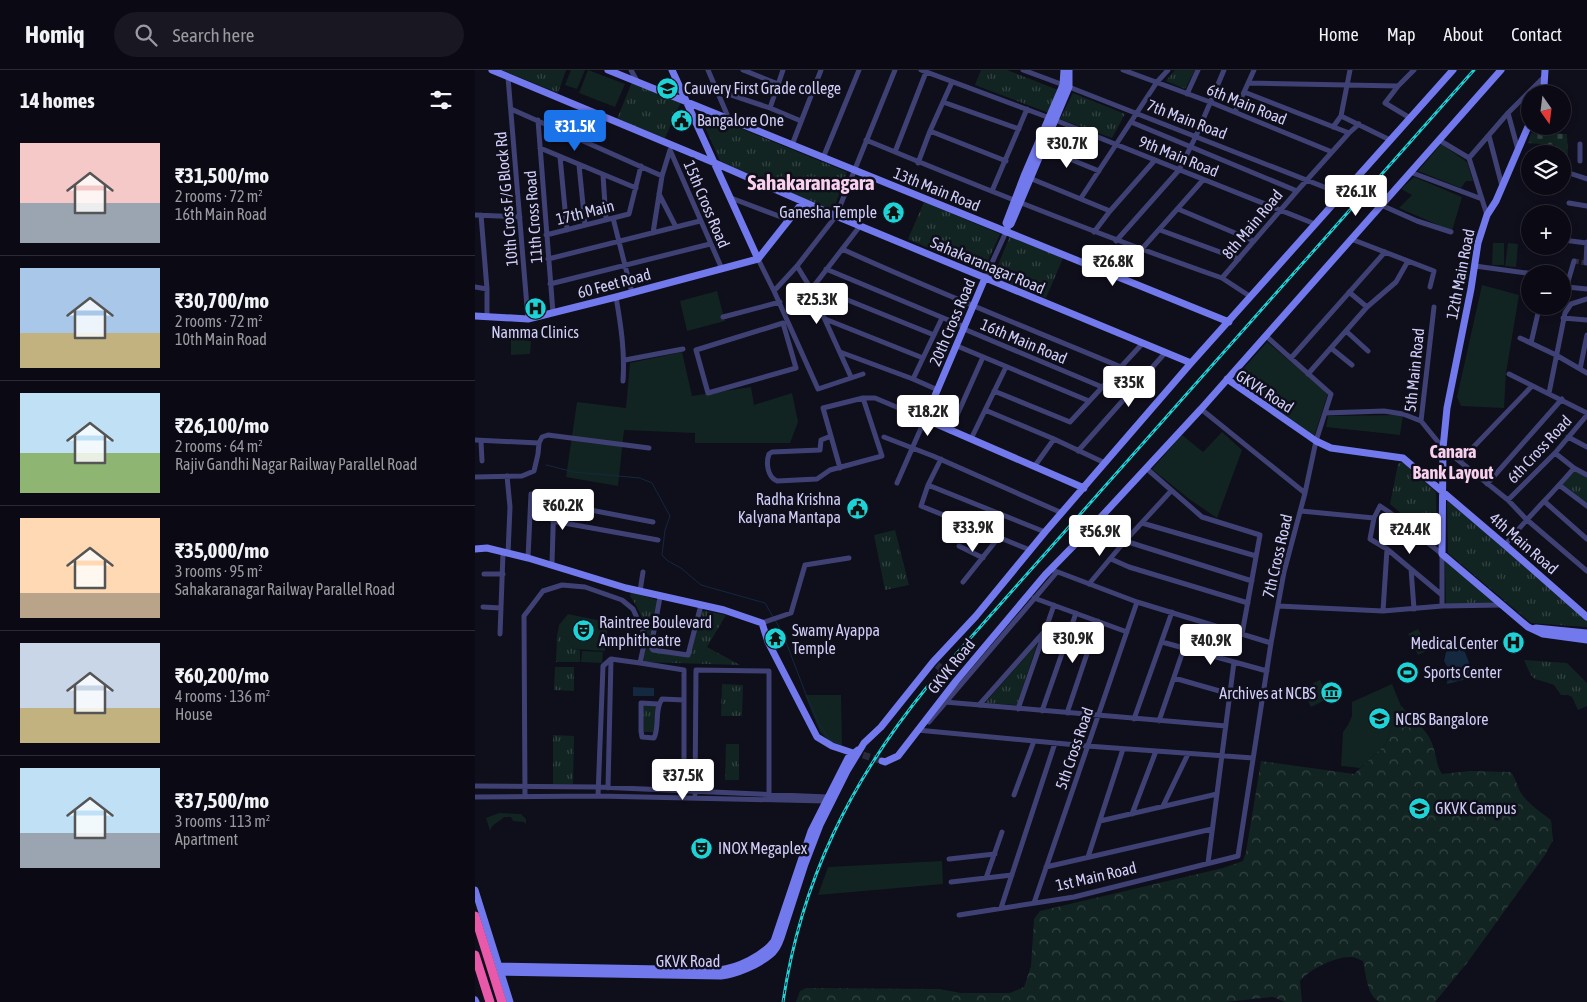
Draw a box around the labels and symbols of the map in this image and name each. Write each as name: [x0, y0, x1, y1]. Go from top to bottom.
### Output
school or university icon: Cauvery First Grade college: [656, 76, 680, 100]
place label: Cauvery First Grade college: [684, 79, 841, 98]
street label: 6th Main Road: [1204, 80, 1290, 128]
north arrow: [1521, 85, 1571, 135]
street label: 7th Main Road: [1144, 95, 1230, 143]
public building icon: Bangalore One: [669, 108, 693, 132]
pin: ₹31.5K: [534, 109, 616, 152]
place label: Bangalore One: [697, 111, 784, 130]
pin: ₹30.7K: [1026, 126, 1108, 169]
street label: 10th Cross F/G Block Rd: [491, 131, 521, 267]
street label: 9th Main Road: [1136, 132, 1222, 180]
street label: 15th Cross Road: [681, 158, 733, 250]
street label: 13th Main Road: [891, 163, 983, 215]
street label: 11th Cross Road: [521, 170, 545, 264]
district label: Sahakaranagara: [748, 170, 875, 194]
pin: ₹26.1K: [1315, 174, 1397, 217]
street label: 8th Main Road: [1218, 186, 1286, 262]
street label: 17th Main: [554, 196, 616, 228]
temple icon: Ganesha Temple: [881, 200, 905, 224]
place label: Ganesha Temple: [779, 203, 877, 222]
street label: 12th Main Road: [1442, 227, 1478, 321]
street label: Sahakaranagar Road: [928, 233, 1048, 298]
pin: ₹26.8K: [1072, 244, 1154, 287]
street label: 60 Feet Road: [575, 265, 653, 301]
street label: 20th Cross Road: [926, 276, 978, 368]
pin: ₹25.3K: [776, 282, 858, 325]
hospital icon: Namma Clinics: [523, 296, 547, 320]
street label: 16th Main Road: [978, 315, 1070, 367]
place label: Namma Clinics: [491, 323, 579, 341]
street label: 5th Main Road: [1401, 327, 1427, 413]
pin: ₹35K: [1099, 366, 1159, 408]
street label: GKVK Road: [1233, 366, 1297, 416]
pin: ₹18.2K: [887, 394, 969, 437]
street label: 6th Cross Road: [1503, 412, 1575, 486]
district label: Canara Bank Layout: [1413, 441, 1494, 483]
pin: ₹60.2K: [522, 488, 604, 531]
place label: Radha Krishna Kalyana Mantapa: [738, 490, 841, 527]
public building icon: Radha Krishna Kalyana Mantapa: [845, 496, 869, 520]
street label: 4th Main Road: [1486, 509, 1562, 577]
pin: ₹33.9K: [932, 510, 1014, 553]
street label: 7th Cross Road: [1259, 512, 1295, 600]
pin: ₹24.4K: [1369, 512, 1451, 555]
pin: ₹56.9K: [1059, 514, 1141, 557]
place label: Raintree Boulevard Amphitheatre: [599, 613, 712, 650]
theatre icon: Raintree Boulevard Amphitheatre: [571, 619, 595, 643]
place label: Swamy Ayappa Temple: [792, 621, 880, 658]
pin: ₹30.9K: [1032, 622, 1114, 664]
pin: ₹40.9K: [1170, 624, 1252, 666]
temple icon: Swamy Ayappa Temple: [764, 627, 788, 651]
hospital icon: Medical Center: [1502, 631, 1526, 655]
place label: Medical Center: [1410, 634, 1498, 652]
street label: GKVK Road: [924, 635, 978, 697]
sports icon: Sports Center: [1396, 660, 1420, 684]
place label: Sports Center: [1424, 663, 1502, 682]
museum icon: Archives at NCBS: [1320, 681, 1344, 705]
place label: Archives at NCBS: [1219, 684, 1316, 702]
street label: 5th Cross Road: [1052, 705, 1096, 791]
school or university icon: NCBS Bangalore: [1367, 707, 1391, 731]
place label: NCBS Bangalore: [1395, 710, 1489, 729]
pin: ₹37.5K: [642, 758, 724, 801]
school or university icon: GKVK Campus: [1407, 796, 1431, 820]
place label: GKVK Campus: [1435, 799, 1517, 818]
theatre icon: INOX Megaplex: [690, 836, 714, 860]
place label: INOX Megaplex: [718, 839, 808, 858]
street label: 1st Main Road: [1054, 858, 1138, 894]
street label: GKVK Road: [656, 952, 720, 970]

